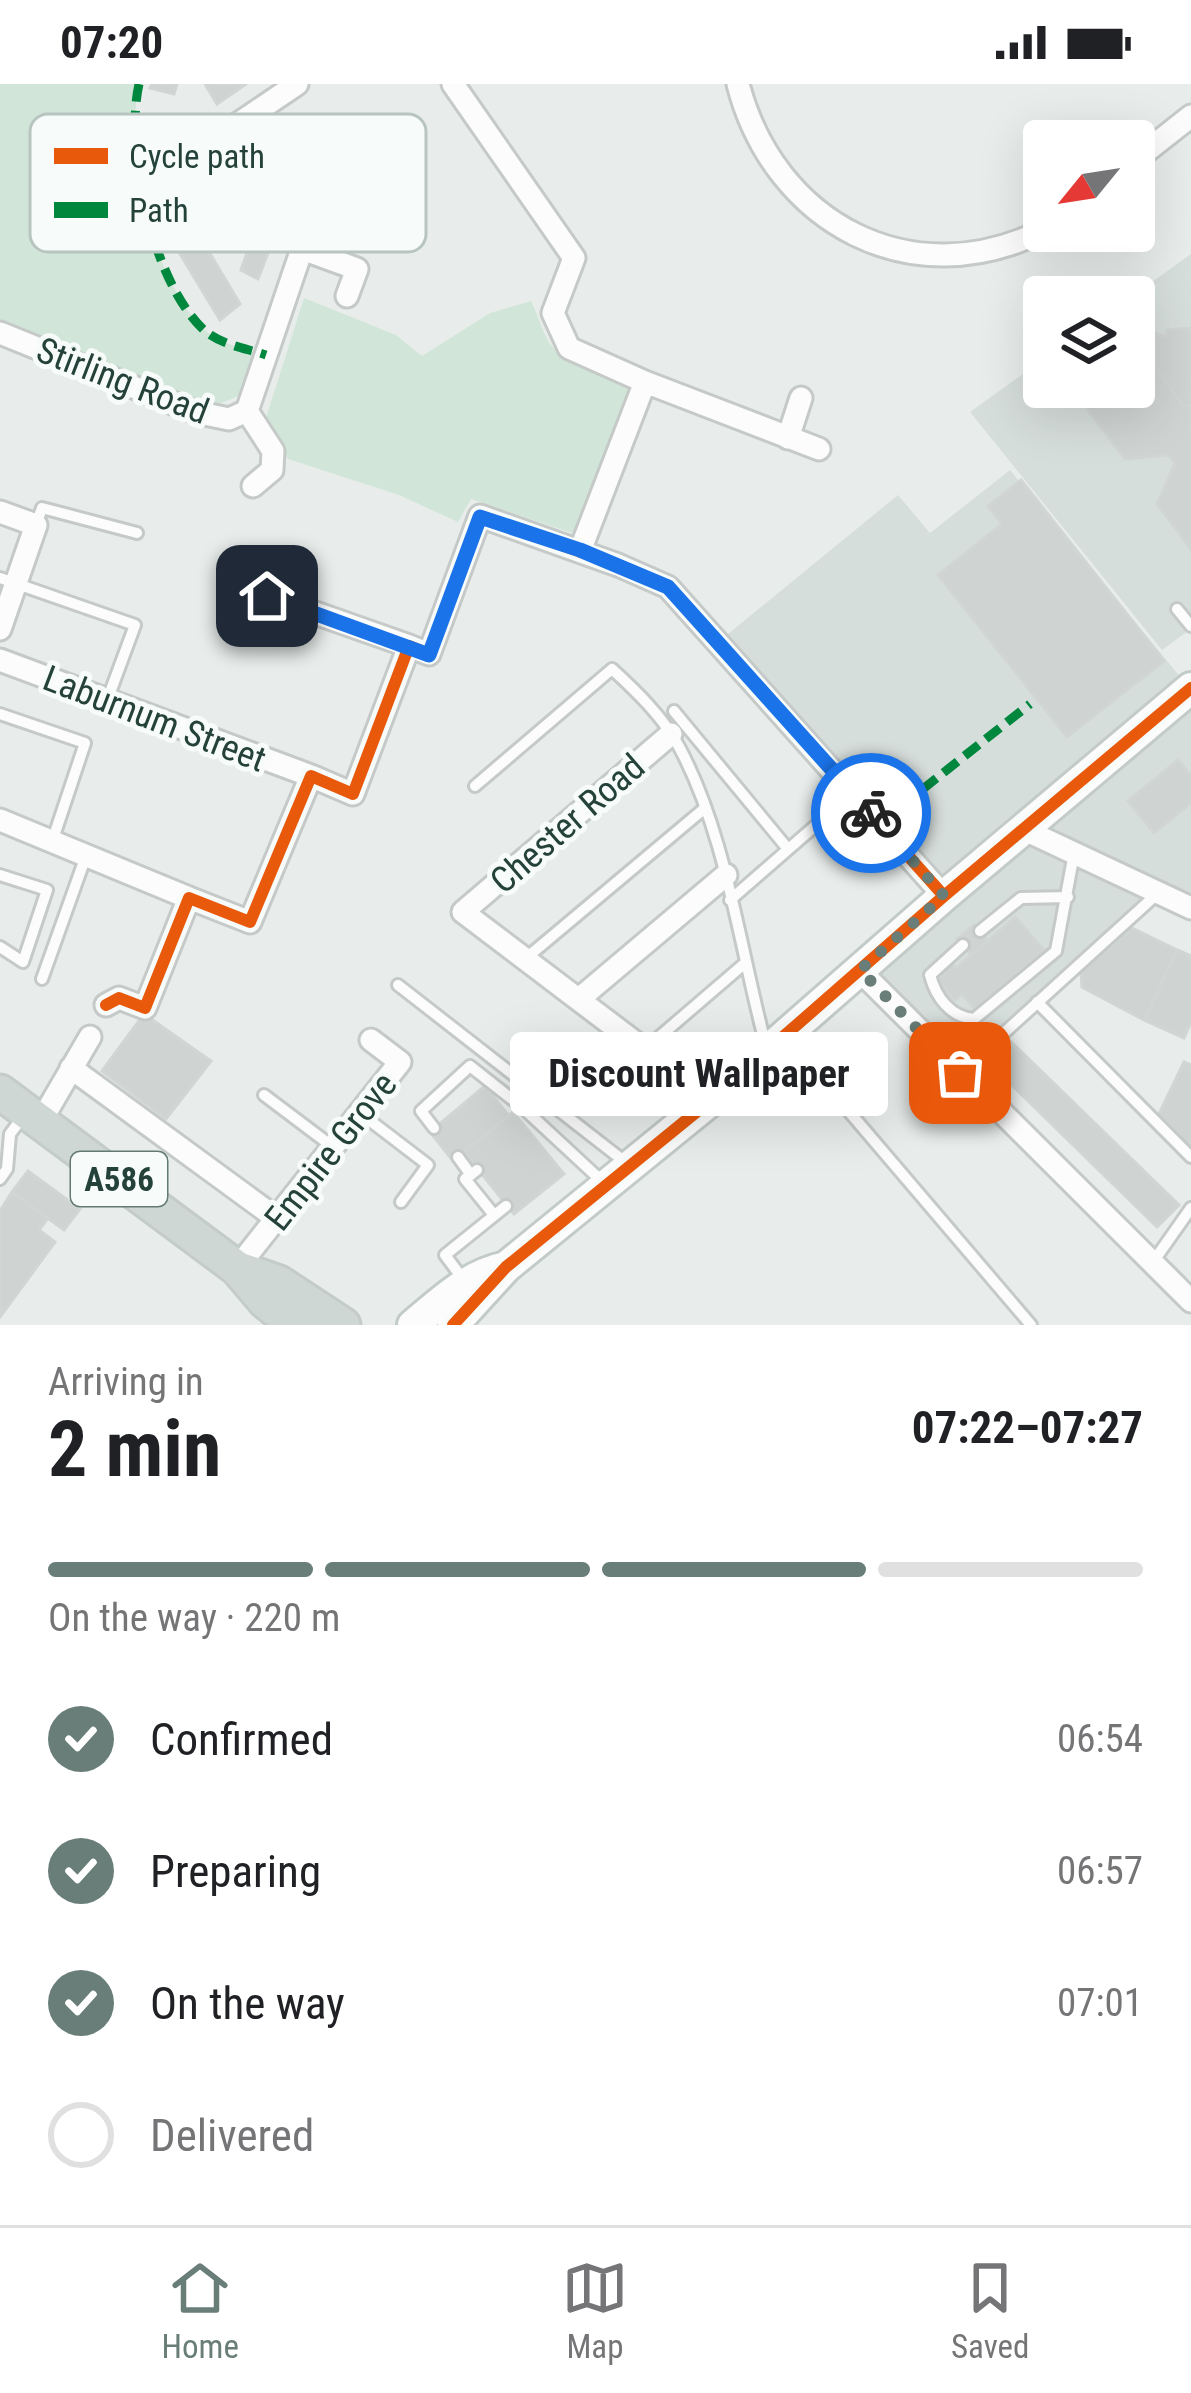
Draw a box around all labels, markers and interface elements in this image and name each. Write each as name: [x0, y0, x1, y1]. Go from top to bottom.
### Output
text: 07:20: [60, 16, 163, 69]
legend: [30, 114, 426, 252]
north arrow: [1023, 120, 1155, 252]
map controls: [1023, 120, 1155, 408]
text: Cycle path: [129, 137, 265, 176]
text: Path: [129, 191, 189, 230]
button: layers: [1023, 276, 1155, 408]
street label: Stirling Road: [31, 329, 215, 433]
pin: [216, 545, 318, 647]
icon: home: [234, 563, 300, 629]
street label: Laburnum Street: [37, 657, 272, 781]
street label: Chester Road: [482, 746, 653, 902]
courier: [811, 753, 931, 873]
icon: bike: [838, 780, 904, 846]
pin: [909, 1022, 1011, 1124]
callout: Discount Wallpaper: [510, 1031, 888, 1115]
icon: bag: [927, 1040, 993, 1106]
text: Discount Wallpaper: [548, 1051, 850, 1097]
street label: Empire Grove: [256, 1064, 405, 1239]
road number: A586: [71, 1152, 167, 1206]
text: Arriving in: [48, 1359, 204, 1405]
text: 07:22–07:27: [912, 1401, 1143, 1454]
text: 2 min: [48, 1404, 221, 1495]
text: On the way · 220 m: [48, 1595, 340, 1641]
icon: check: [48, 1706, 114, 1772]
text: Confirmed: [150, 1713, 333, 1766]
text: 06:54: [1057, 1716, 1143, 1762]
icon: check: [48, 1838, 114, 1904]
text: Preparing: [150, 1845, 321, 1898]
text: 06:57: [1057, 1848, 1143, 1894]
icon: check: [48, 1970, 114, 2036]
text: On the way: [150, 1977, 345, 2030]
text: 07:01: [1057, 1980, 1143, 2026]
text: Delivered: [150, 2109, 314, 2162]
tab: Home: [162, 2255, 239, 2366]
tab: Map: [562, 2255, 628, 2366]
tab: Saved: [951, 2255, 1029, 2366]

